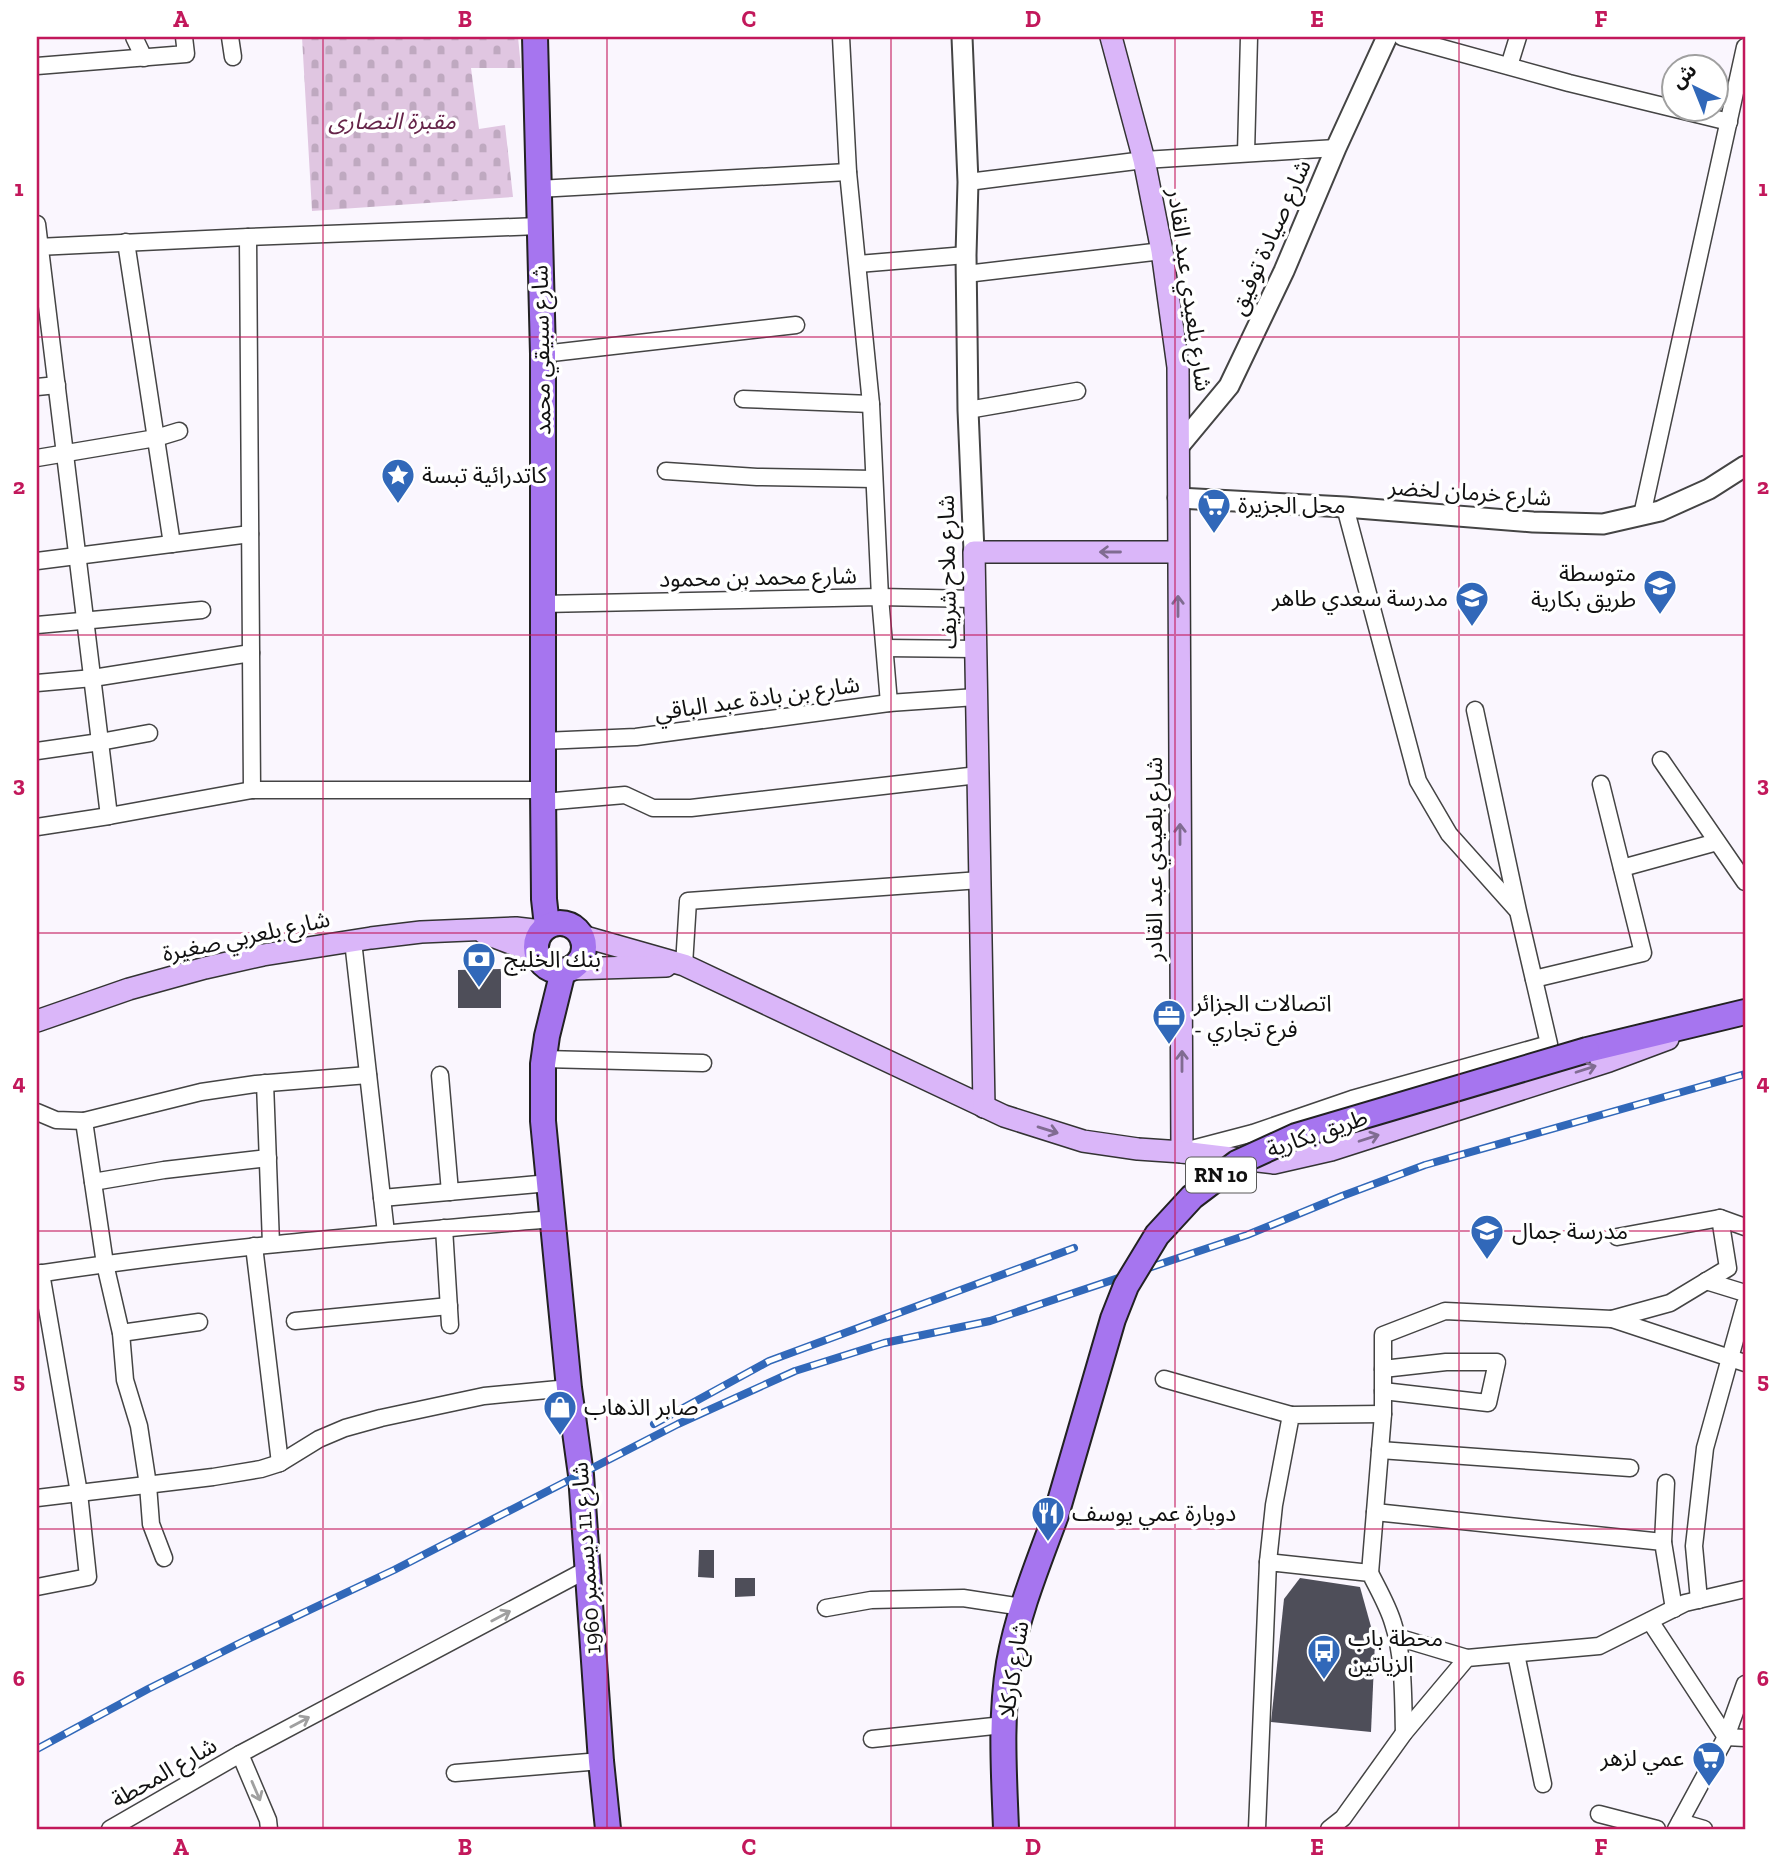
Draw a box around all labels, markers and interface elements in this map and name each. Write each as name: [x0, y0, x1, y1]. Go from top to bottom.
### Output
text: A: [173, 5, 189, 33]
text: B: [458, 5, 472, 33]
text: C: [742, 5, 756, 33]
text: D: [1025, 5, 1041, 33]
text: E: [1310, 5, 1324, 33]
text: F: [1594, 5, 1608, 33]
north arrow: [1660, 52, 1730, 122]
text: ش: [1666, 59, 1701, 93]
park label: مقبرة النصارى: [328, 107, 456, 135]
street label: شارع صيادة توفيق: [1223, 155, 1319, 320]
text: 1: [14, 174, 24, 202]
text: 1: [1758, 174, 1768, 202]
street label: شارع بلعيدي عبد القادر: [1158, 186, 1218, 394]
street label: شارع سبيقي محمد: [526, 265, 560, 435]
place icon: كاتدرائية تبسة: [379, 456, 417, 505]
place label: كاتدرائية تبسة: [422, 461, 548, 489]
text: 2: [13, 472, 25, 500]
street label: شارع خرمان لخضر: [1386, 472, 1552, 515]
text: 2: [1757, 472, 1769, 500]
supermarket icon: محل الجزيرة: [1195, 486, 1233, 535]
place label: محل الجزيرة: [1238, 491, 1346, 519]
street label: شارع ملاح شريف: [932, 495, 965, 649]
one-way arrow: [1098, 545, 1121, 559]
place label: متوسطة طريق بكارية: [1531, 559, 1636, 613]
street label: شارع محمد بن محمود: [659, 561, 857, 596]
school or university icon: متوسطة طريق بكارية: [1641, 567, 1679, 616]
school or university icon: مدرسة سعدي طاهر: [1453, 579, 1491, 628]
place label: مدرسة سعدي طاهر: [1271, 584, 1448, 615]
one-way arrow: [1171, 595, 1185, 618]
street label: شارع بن بادة عبد الباقي: [653, 670, 862, 730]
street label: شارع بلعيدي عبد القادر: [1140, 757, 1171, 962]
text: 3: [13, 770, 25, 798]
text: 3: [1757, 770, 1769, 798]
one-way arrow: [1173, 822, 1187, 845]
street label: شارع بلعربي صغيرة: [160, 905, 333, 971]
bank icon: بنك الخليج: [460, 940, 498, 989]
place label: بنك الخليج: [504, 945, 601, 976]
place label: اتصالات الجزائر - فرع تجاري: [1193, 989, 1332, 1046]
office icon: اتصالات الجزائر - فرع تجاري: [1150, 997, 1188, 1046]
one-way arrow: [1175, 1050, 1189, 1073]
one-way arrow: [1574, 1062, 1596, 1074]
text: 4: [12, 1068, 26, 1096]
text: 4: [1756, 1068, 1770, 1096]
street label: طريق بكارية: [1263, 1103, 1371, 1163]
one-way arrow: [1037, 1124, 1059, 1137]
one-way arrow: [1358, 1131, 1380, 1144]
road number: RN 10: [1186, 1158, 1256, 1192]
school or university icon: مدرسة جمال: [1468, 1212, 1506, 1261]
place label: مدرسة جمال: [1512, 1217, 1628, 1245]
text: 5: [13, 1366, 25, 1394]
text: 5: [1757, 1366, 1769, 1394]
shop icon: صابر الذهاب: [541, 1388, 579, 1437]
place label: صابر الذهاب: [584, 1393, 698, 1421]
street label: شارع 11 ديسمبر 1960: [565, 1461, 610, 1655]
restaurant icon: دوبارة عمي يوسف: [1029, 1494, 1067, 1543]
place label: دوبارة عمي يوسف: [1072, 1499, 1236, 1530]
one-way arrow: [491, 1608, 511, 1622]
street label: شارع كاركلا: [992, 1619, 1037, 1720]
place label: محطة باب الزياتين: [1348, 1624, 1443, 1678]
bus stop icon: محطة باب الزياتين: [1305, 1632, 1343, 1681]
text: 6: [13, 1664, 25, 1692]
text: 6: [1757, 1664, 1769, 1692]
one-way arrow: [290, 1715, 310, 1729]
street label: شارع المحطة: [106, 1731, 223, 1816]
supermarket icon: عمي لزهر: [1690, 1739, 1728, 1788]
place label: عمي لزهر: [1600, 1744, 1684, 1775]
one-way arrow: [250, 1780, 263, 1802]
text: A: [173, 1833, 189, 1861]
text: B: [458, 1833, 472, 1861]
text: C: [742, 1833, 756, 1861]
text: D: [1025, 1833, 1041, 1861]
text: E: [1310, 1833, 1324, 1861]
text: F: [1594, 1833, 1608, 1861]

